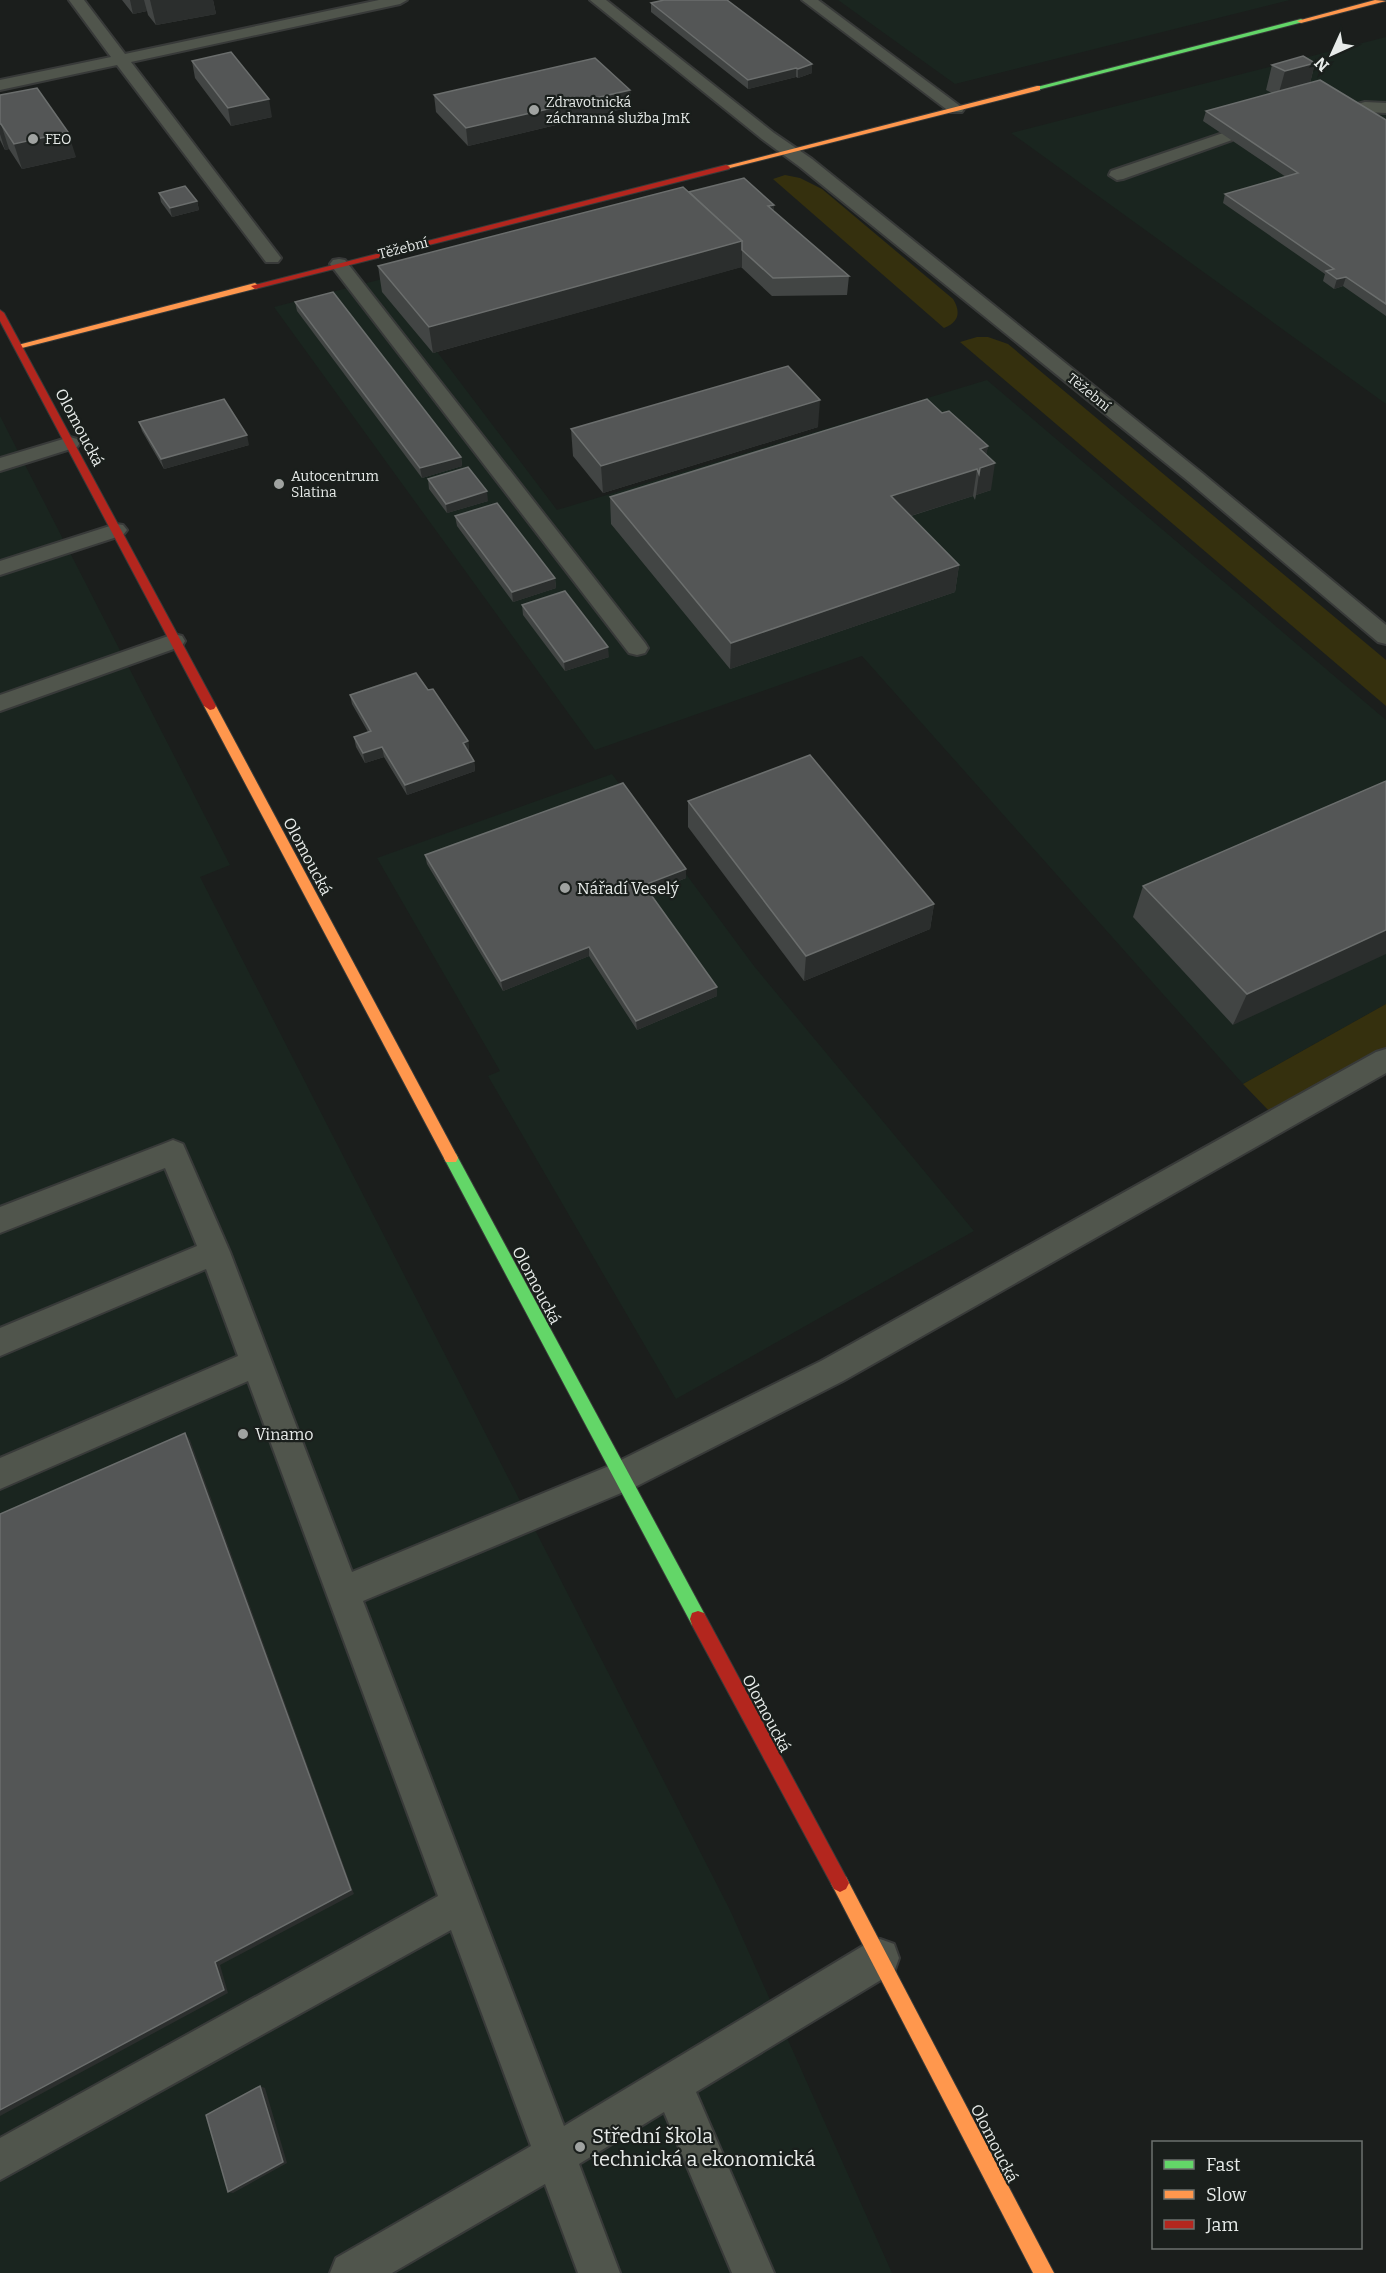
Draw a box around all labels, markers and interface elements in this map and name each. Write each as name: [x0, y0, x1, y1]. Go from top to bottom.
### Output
north arrow: [1302, 24, 1362, 84]
text: N: [1311, 53, 1333, 75]
place label: Zdravotnická záchranná služba JmK: [546, 94, 690, 127]
marker: Zdravotnická záchranná služba JmK: [527, 103, 541, 117]
place label: FEO: [45, 131, 71, 148]
marker: FEO: [26, 132, 40, 146]
street label: Těžební: [376, 234, 431, 263]
street label: Těžební: [1064, 370, 1114, 415]
street label: Olomoucká: [51, 385, 108, 470]
place label: Autocentrum Slatina: [291, 468, 379, 501]
marker: Autocentrum Slatina: [272, 477, 286, 491]
street label: Olomoucká: [279, 814, 336, 899]
place label: Nářadí Veselý: [577, 879, 679, 898]
marker: Nářadí Veselý: [558, 881, 572, 895]
street label: Olomoucká: [508, 1243, 565, 1328]
place label: Vinamo: [255, 1425, 313, 1444]
marker: Vinamo: [236, 1427, 250, 1441]
street label: Olomoucká: [738, 1671, 795, 1756]
street label: Olomoucká: [967, 2101, 1022, 2186]
place label: Střední škola technická a ekonomická: [592, 2124, 815, 2171]
marker: Střední škola technická a ekonomická: [573, 2140, 587, 2154]
legend: [1152, 2141, 1362, 2249]
text: Fast: [1206, 2154, 1241, 2176]
text: Slow: [1206, 2184, 1247, 2206]
text: Jam: [1205, 2214, 1239, 2236]

